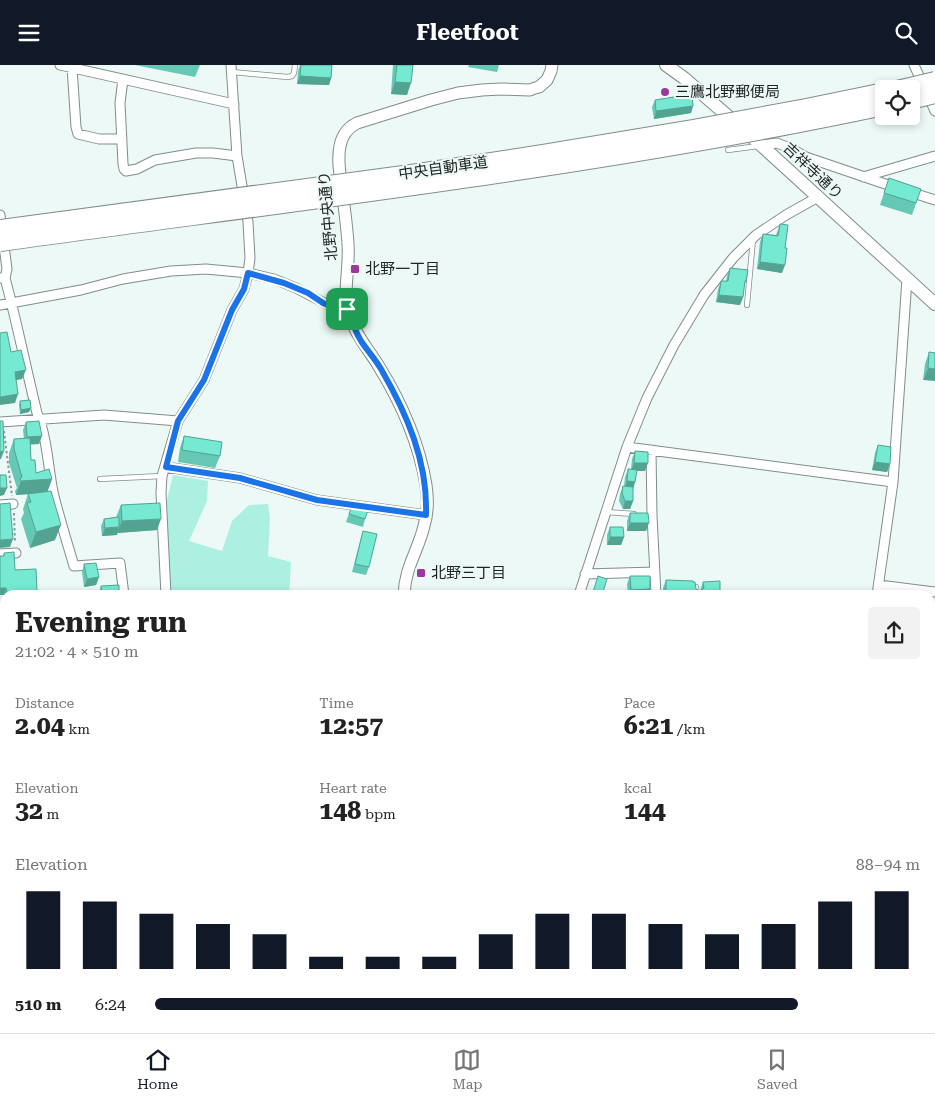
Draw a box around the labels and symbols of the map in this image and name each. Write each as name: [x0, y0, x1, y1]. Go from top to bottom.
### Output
place label: 三鷹北野郵便局: [675, 83, 780, 101]
marker: 三鷹北野郵便局: [659, 86, 671, 98]
street label: 吉祥寺通り: [779, 139, 847, 203]
street label: 中央自動車道: [397, 153, 489, 183]
street label: 北野中央通り: [315, 170, 341, 262]
place label: 北野一丁目: [365, 260, 440, 278]
marker: 北野一丁目: [349, 263, 361, 275]
pin: [326, 288, 368, 330]
place label: 北野三丁目: [431, 564, 506, 582]
marker: 北野三丁目: [415, 567, 427, 579]

